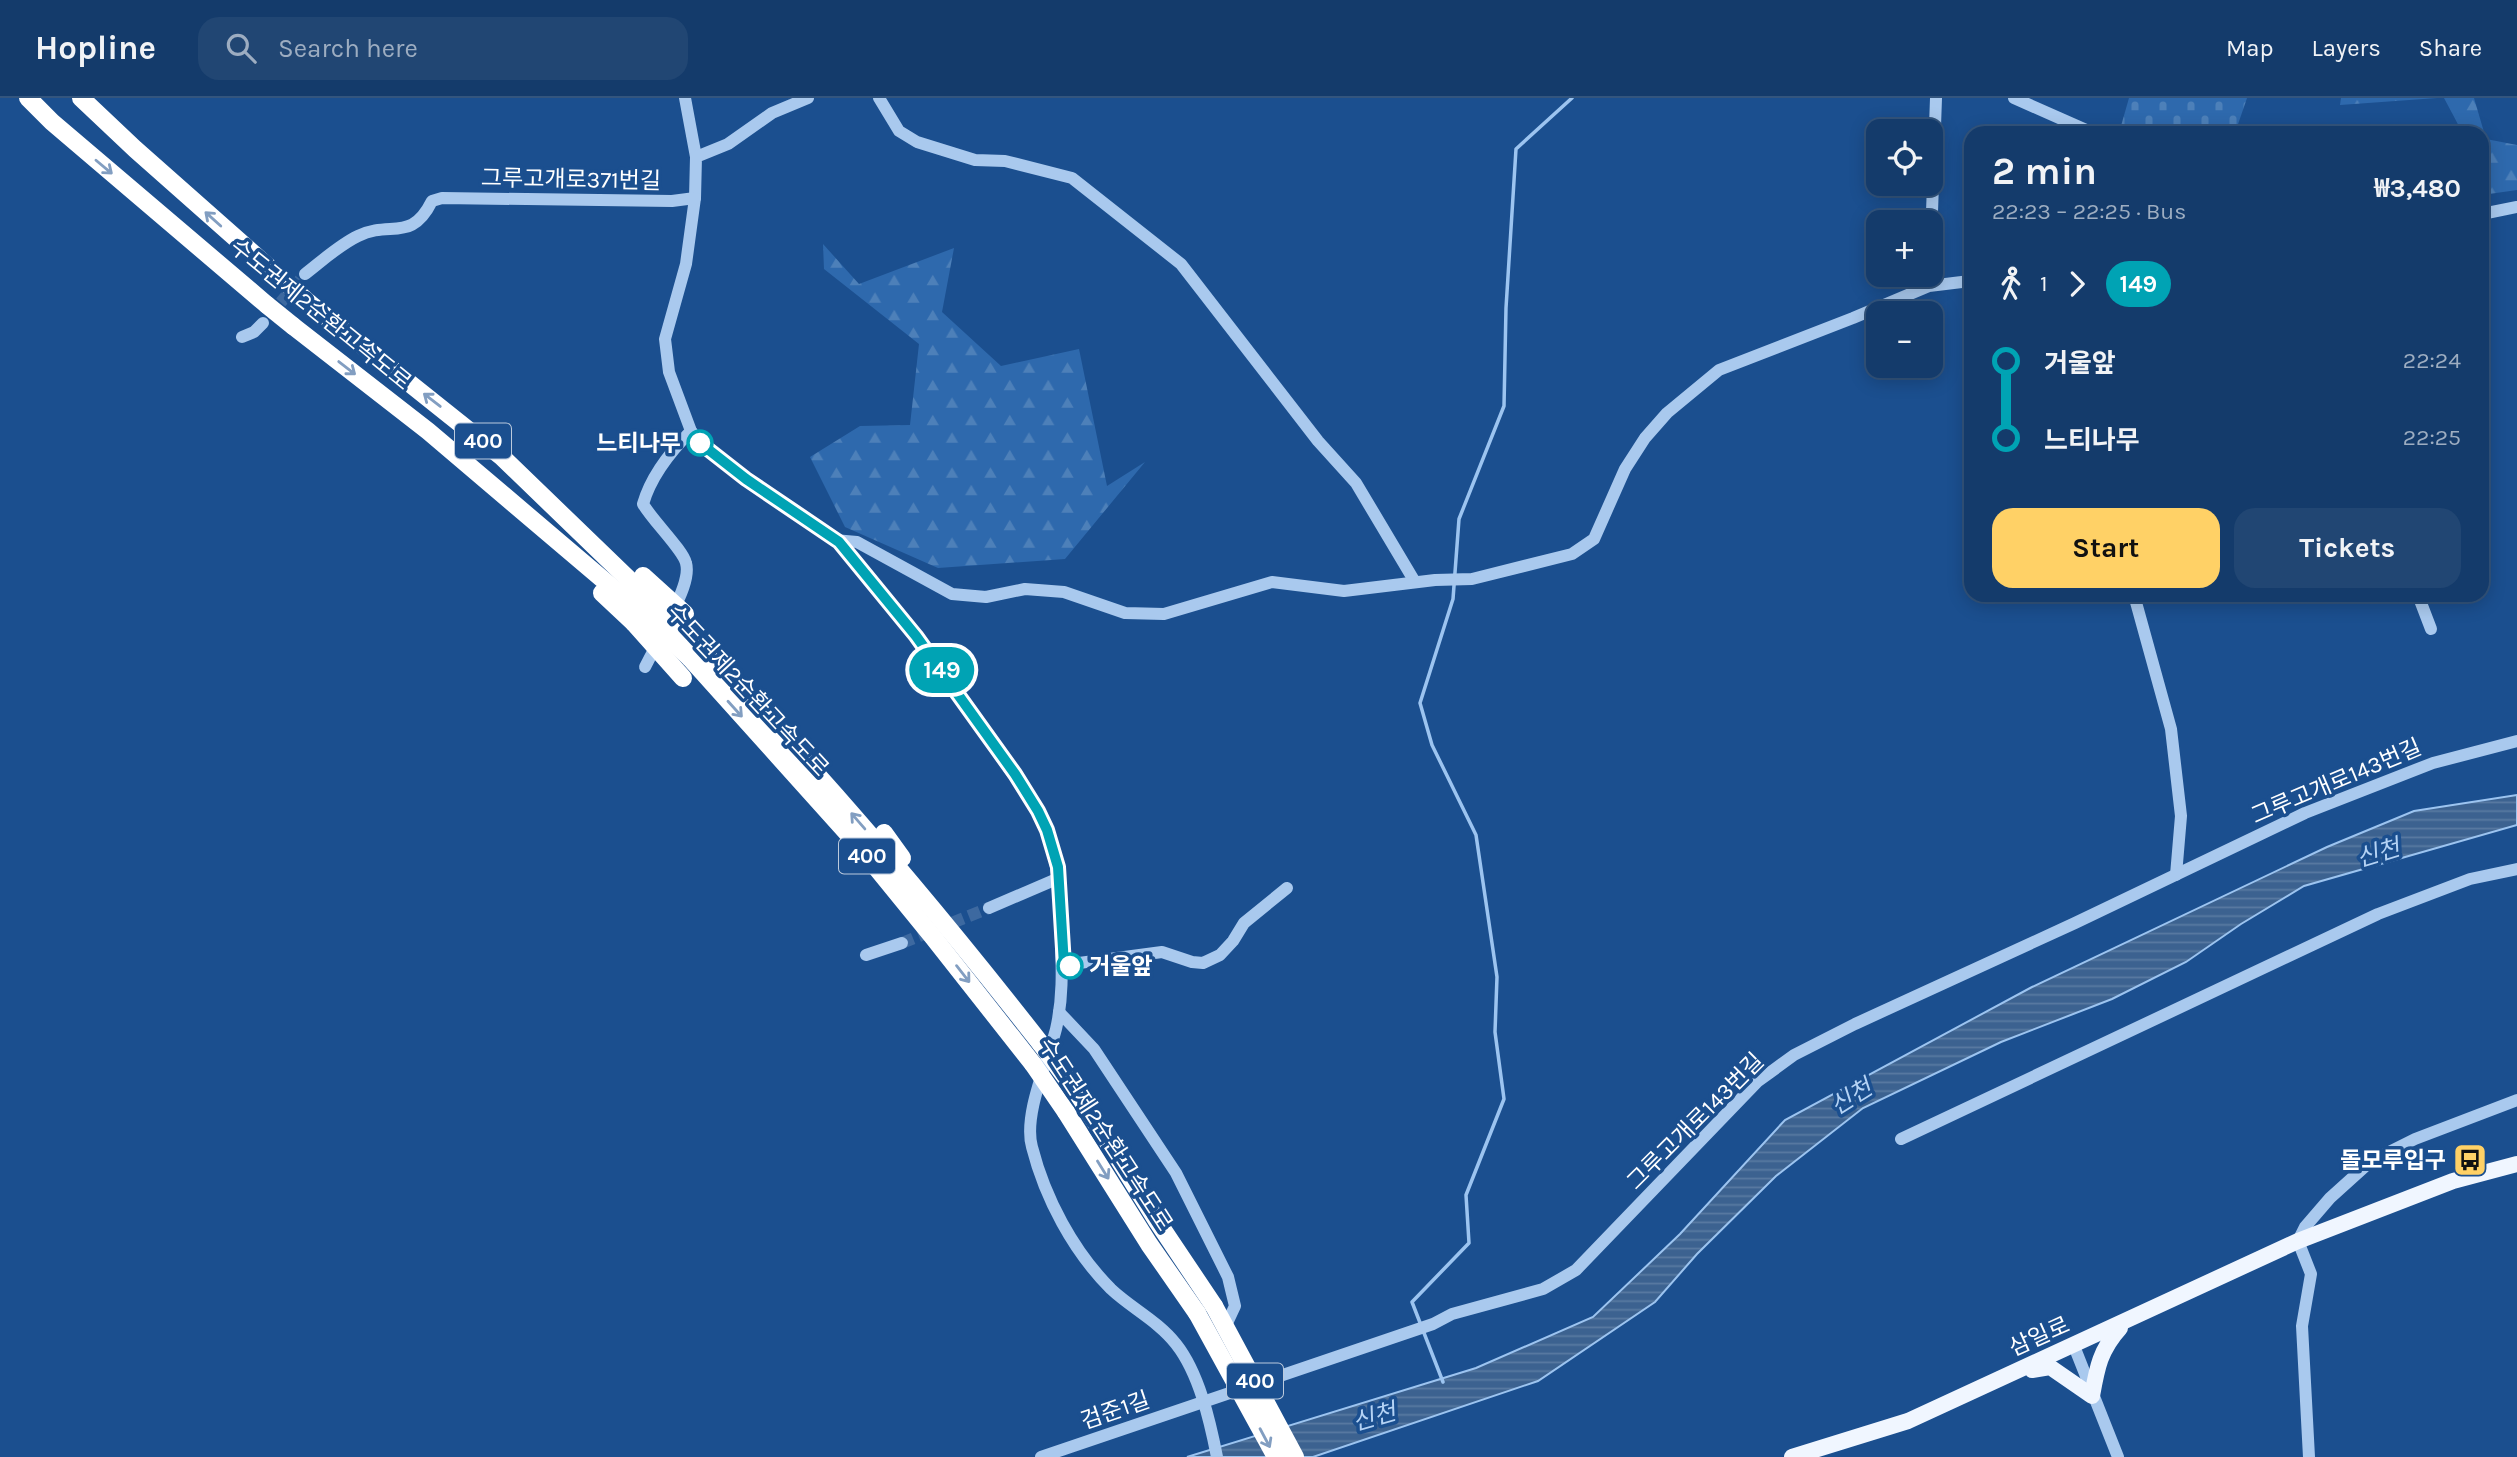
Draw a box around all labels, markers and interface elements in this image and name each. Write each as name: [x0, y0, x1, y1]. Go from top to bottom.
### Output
search box: [198, 17, 688, 80]
text: Hopline: [35, 29, 156, 67]
icon: search: [222, 29, 260, 67]
text: Search here: [278, 33, 418, 64]
text: Map: [2226, 34, 2274, 62]
text: Layers: [2312, 34, 2381, 62]
text: Share: [2419, 34, 2482, 62]
map controls: [1866, 119, 1943, 378]
button: locate: [1866, 119, 1943, 196]
text: 2 min: [1992, 149, 2097, 194]
one-way arrow: [95, 158, 113, 174]
street label: 그루고개로371번길: [481, 164, 661, 195]
text: ₩3,480: [2374, 173, 2461, 204]
text: 22:23 – 22:25 · Bus: [1992, 198, 2186, 225]
button: +: [1866, 210, 1943, 287]
one-way arrow: [204, 211, 222, 227]
street label: 수도권제2순환고속도로: [225, 233, 417, 396]
icon: walk: [1992, 265, 2030, 303]
icon: forward: [2058, 265, 2096, 303]
text: 1: [2040, 270, 2048, 297]
text: 149: [2120, 270, 2157, 298]
button: −: [1866, 301, 1943, 378]
text: 22:24: [2403, 347, 2461, 374]
text: 거울앞: [2044, 348, 2116, 379]
one-way arrow: [337, 361, 356, 376]
one-way arrow: [424, 392, 442, 408]
road number: 400: [455, 424, 511, 458]
text: 22:25: [2403, 424, 2461, 451]
text: 느티나무: [2044, 425, 2140, 456]
place label: 느티나무: [596, 430, 681, 457]
marker: 느티나무: [687, 430, 713, 456]
button: Start: [1992, 508, 2220, 588]
button: Tickets: [2234, 508, 2461, 588]
street label: 수도권제2순환고속도로: [661, 599, 834, 782]
line badge: 149: [902, 647, 982, 693]
text: 149: [923, 656, 961, 684]
one-way arrow: [727, 700, 743, 718]
street label: 그루고개로143번길: [2247, 733, 2425, 829]
one-way arrow: [850, 812, 866, 830]
water label: 신천: [2353, 832, 2406, 873]
road number: 400: [839, 838, 895, 874]
marker: 거울앞: [1057, 953, 1083, 979]
place label: 거울앞: [1089, 953, 1152, 980]
one-way arrow: [955, 965, 971, 983]
street label: 수도권제2순환고속도로: [1033, 1033, 1178, 1236]
street label: 그루고개로143번길: [1621, 1047, 1769, 1195]
water label: 신천: [1825, 1072, 1880, 1121]
bus stop icon: 돌모루입구: [2451, 1141, 2489, 1179]
place label: 돌모루입구: [2340, 1147, 2446, 1174]
one-way arrow: [1096, 1159, 1110, 1179]
street label: 삼일로: [2005, 1311, 2074, 1362]
road number: 400: [1227, 1364, 1283, 1398]
street label: 검준1길: [1077, 1386, 1153, 1435]
water label: 신천: [1349, 1397, 1402, 1437]
one-way arrow: [1259, 1427, 1273, 1447]

